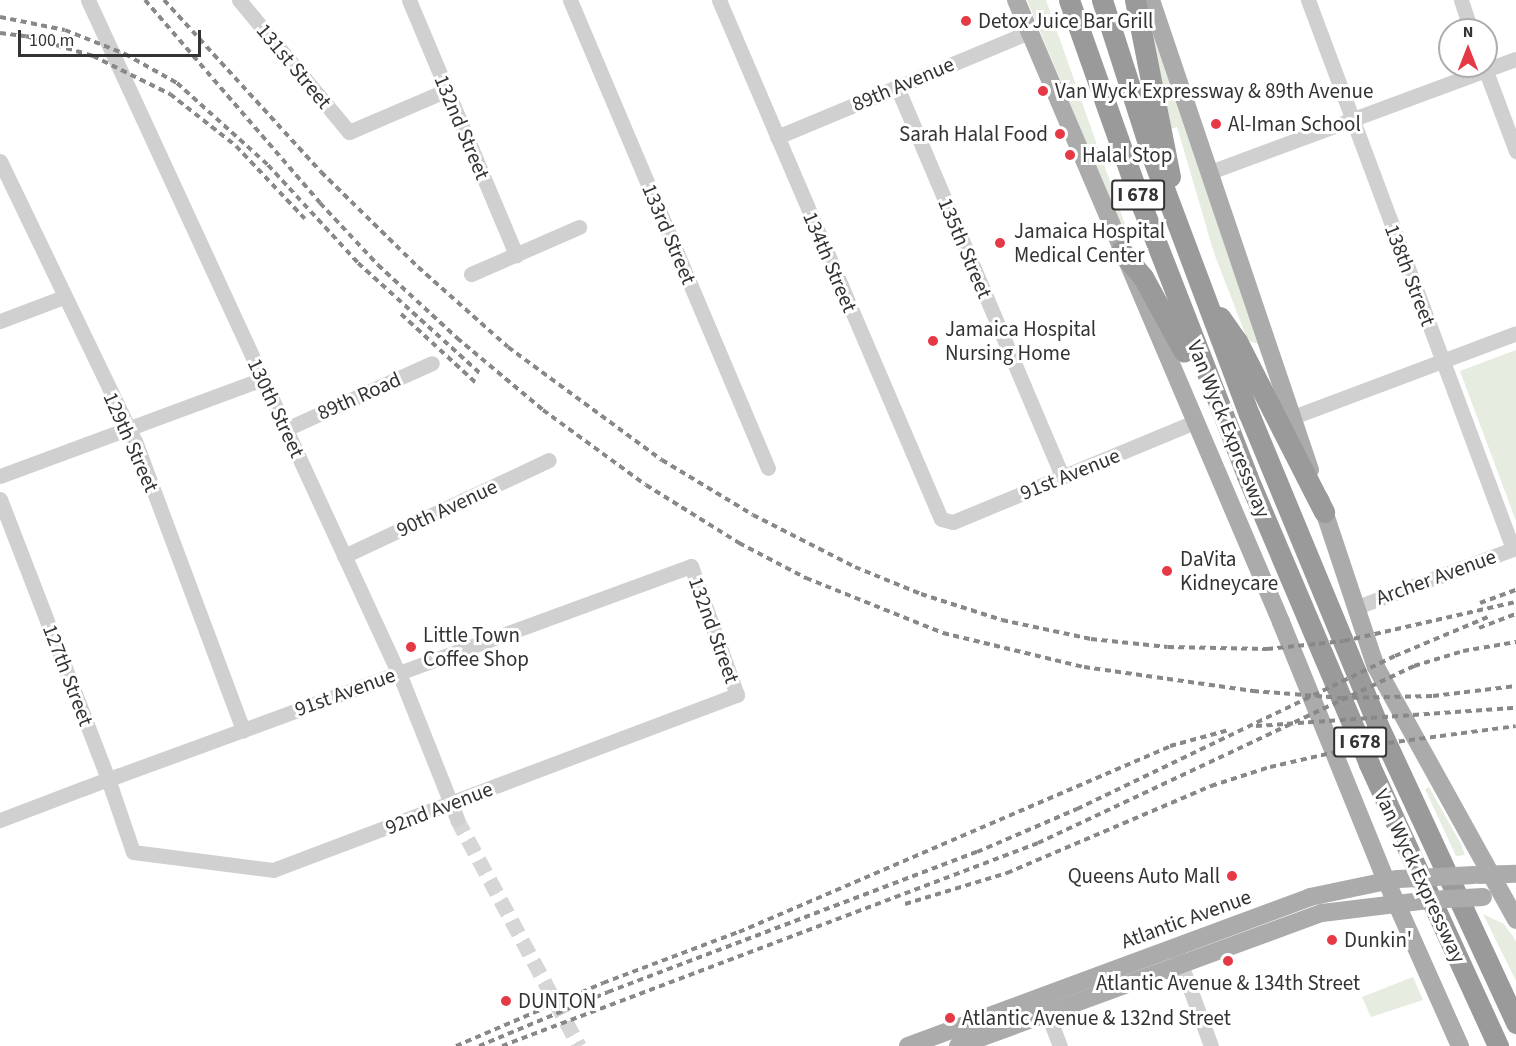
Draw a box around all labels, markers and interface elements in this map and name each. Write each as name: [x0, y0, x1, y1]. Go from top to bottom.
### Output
place label: Detox Juice Bar Grill: [978, 8, 1153, 34]
marker: Detox Juice Bar Grill: [959, 14, 973, 28]
scale bar: [21, 18, 204, 56]
street label: 131st Street: [251, 18, 337, 114]
north arrow: [1438, 18, 1498, 78]
text: N: [1463, 21, 1473, 43]
text: 100 m: [29, 28, 74, 53]
street label: 89th Avenue: [848, 51, 958, 117]
street label: 132nd Street: [429, 71, 495, 183]
place label: Van Wyck Expressway & 89th Avenue: [1055, 78, 1373, 104]
marker: Van Wyck Expressway & 89th Avenue: [1036, 84, 1050, 98]
place label: Al-Iman School: [1228, 111, 1361, 137]
marker: Al-Iman School: [1209, 117, 1223, 131]
place label: Sarah Halal Food: [899, 121, 1048, 147]
marker: Sarah Halal Food: [1053, 127, 1067, 141]
place label: Halal Stop: [1082, 142, 1172, 168]
marker: Halal Stop: [1063, 148, 1077, 162]
road number: I 678: [1111, 178, 1165, 212]
street label: 133rd Street: [637, 180, 701, 288]
street label: 135th Street: [933, 194, 997, 302]
street label: 134th Street: [798, 208, 862, 316]
place label: Jamaica Hospital Medical Center: [1014, 218, 1165, 268]
street label: 138th Street: [1379, 221, 1441, 329]
marker: Jamaica Hospital Medical Center: [991, 234, 1009, 252]
place label: Jamaica Hospital Nursing Home: [945, 316, 1096, 366]
marker: Jamaica Hospital Nursing Home: [926, 334, 940, 348]
street label: Van Wyck Expressway: [1182, 337, 1276, 521]
street label: 130th Street: [242, 354, 310, 462]
street label: 89th Road: [313, 366, 405, 426]
street label: 129th Street: [98, 388, 164, 496]
street label: 91st Avenue: [1016, 443, 1124, 505]
street label: 90th Avenue: [393, 474, 501, 542]
street label: Archer Avenue: [1372, 544, 1500, 610]
place label: DaVita Kidneycare: [1180, 546, 1278, 596]
marker: DaVita Kidneycare: [1158, 562, 1176, 580]
street label: 132nd Street: [683, 573, 745, 687]
street label: 127th Street: [37, 621, 99, 729]
place label: Little Town Coffee Shop: [423, 622, 529, 672]
marker: Little Town Coffee Shop: [404, 640, 418, 654]
street label: 91st Avenue: [291, 662, 399, 722]
road number: I 678: [1333, 725, 1387, 759]
street label: 92nd Avenue: [382, 776, 496, 840]
street label: Van Wyck Expressway: [1369, 785, 1471, 967]
place label: Queens Auto Mall: [1068, 863, 1220, 889]
marker: Queens Auto Mall: [1225, 869, 1239, 883]
street label: Atlantic Avenue: [1118, 884, 1254, 954]
place label: Dunkin': [1344, 927, 1412, 953]
marker: Dunkin': [1325, 933, 1339, 947]
marker: Atlantic Avenue & 134th Street: [1221, 954, 1235, 968]
place label: Atlantic Avenue & 134th Street: [1096, 970, 1360, 996]
place label: DUNTON: [518, 988, 596, 1014]
marker: DUNTON: [499, 994, 513, 1008]
place label: Atlantic Avenue & 132nd Street: [962, 1005, 1231, 1031]
marker: Atlantic Avenue & 132nd Street: [943, 1011, 957, 1025]

